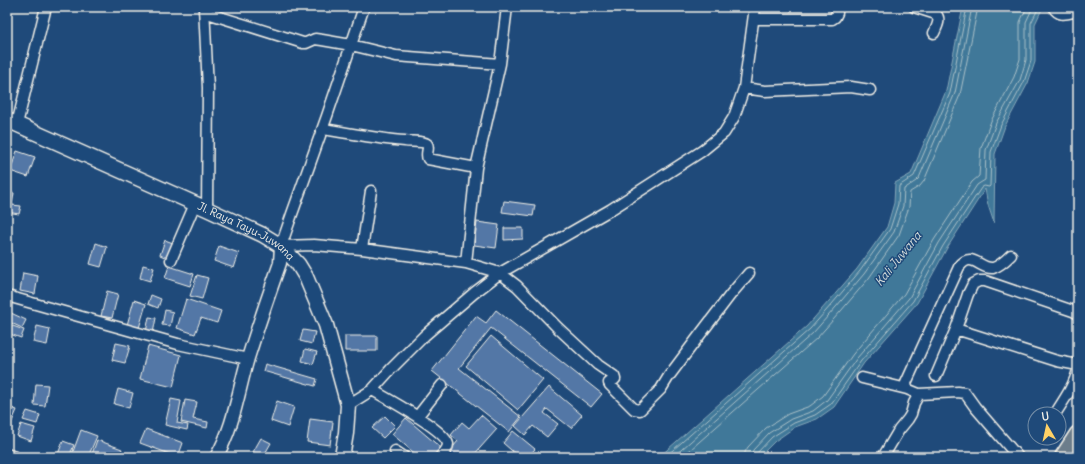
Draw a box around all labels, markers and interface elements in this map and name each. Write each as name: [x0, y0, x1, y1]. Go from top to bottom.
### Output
street label: Jl. Raya Tayu-Juwana: [196, 199, 298, 263]
water label: Kali Juwana: [871, 228, 925, 289]
north arrow: [1027, 406, 1067, 446]
text: U: [1041, 409, 1050, 424]

